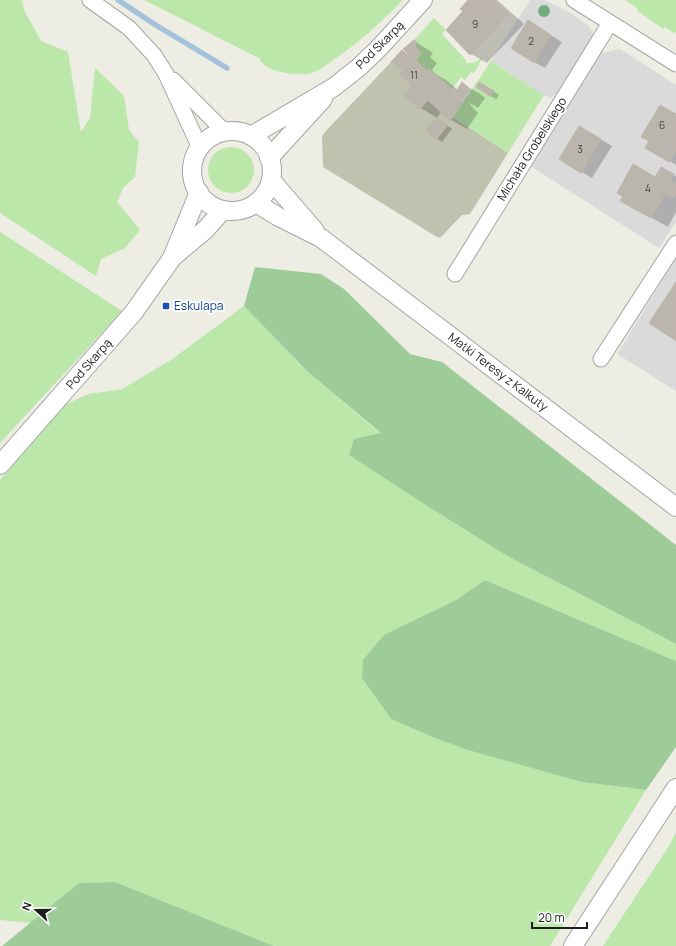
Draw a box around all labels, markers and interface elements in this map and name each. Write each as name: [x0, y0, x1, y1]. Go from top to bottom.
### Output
street label: Pod Skarpą: [352, 17, 408, 73]
house number: 9: [472, 17, 478, 31]
house number: 2: [528, 34, 534, 48]
house number: 11: [410, 68, 418, 82]
street label: Michała Grobelskiego: [493, 94, 570, 204]
house number: 6: [659, 118, 665, 132]
house number: 3: [577, 142, 583, 156]
house number: 4: [645, 181, 651, 195]
place label: Eskulapa: [174, 297, 223, 314]
marker: Eskulapa: [161, 301, 171, 311]
street label: Matki Teresy z Kalkuty: [445, 328, 552, 415]
street label: Pod Skarpą: [62, 335, 115, 393]
north arrow: [16, 890, 56, 930]
text: N: [18, 900, 35, 913]
scale bar: [532, 904, 587, 930]
text: 20 m: [538, 909, 565, 926]

